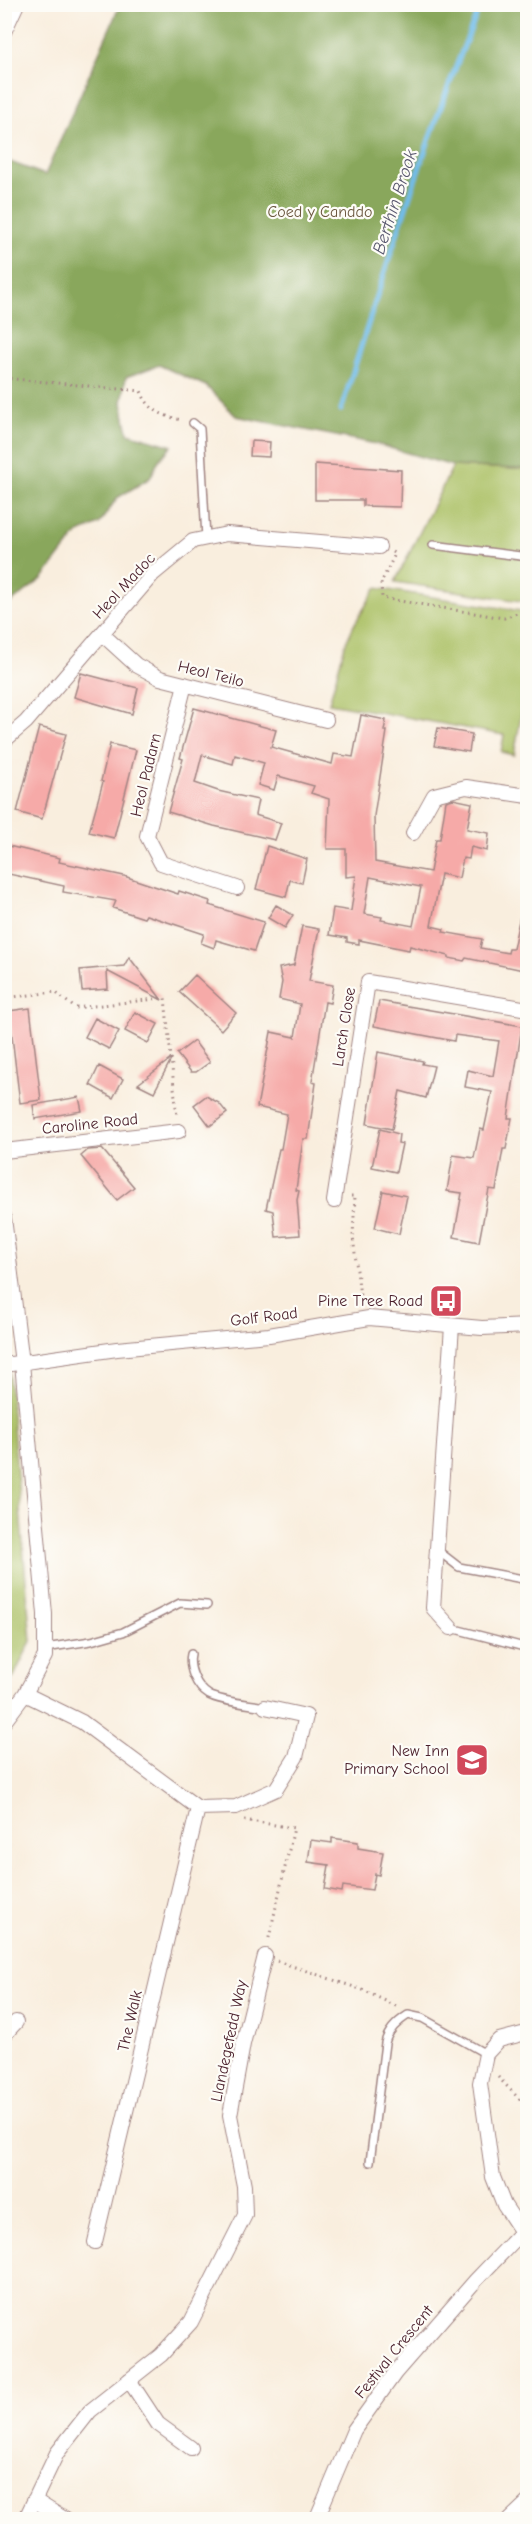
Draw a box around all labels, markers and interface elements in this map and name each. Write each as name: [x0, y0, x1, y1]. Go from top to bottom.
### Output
water label: Berthin Brook: [368, 147, 422, 257]
park label: Coed y Canddo: [268, 203, 372, 221]
street label: Heol Madoc: [89, 549, 159, 623]
street label: Heol Teilo: [176, 657, 246, 691]
street label: Heol Padarn: [127, 731, 165, 819]
street label: Larch Close: [329, 986, 359, 1068]
street label: Caroline Road: [41, 1110, 139, 1138]
bus stop icon: Pine Tree Road: [428, 1283, 464, 1319]
place label: Pine Tree Road: [318, 1292, 423, 1310]
street label: Golf Road: [229, 1304, 299, 1330]
place label: New Inn Primary School: [344, 1742, 449, 1778]
school or university icon: New Inn Primary School: [454, 1742, 490, 1778]
street label: Llandegefedd Way: [207, 1978, 251, 2104]
street label: The Walk: [114, 1988, 146, 2054]
street label: Festival Crescent: [351, 2302, 437, 2402]

